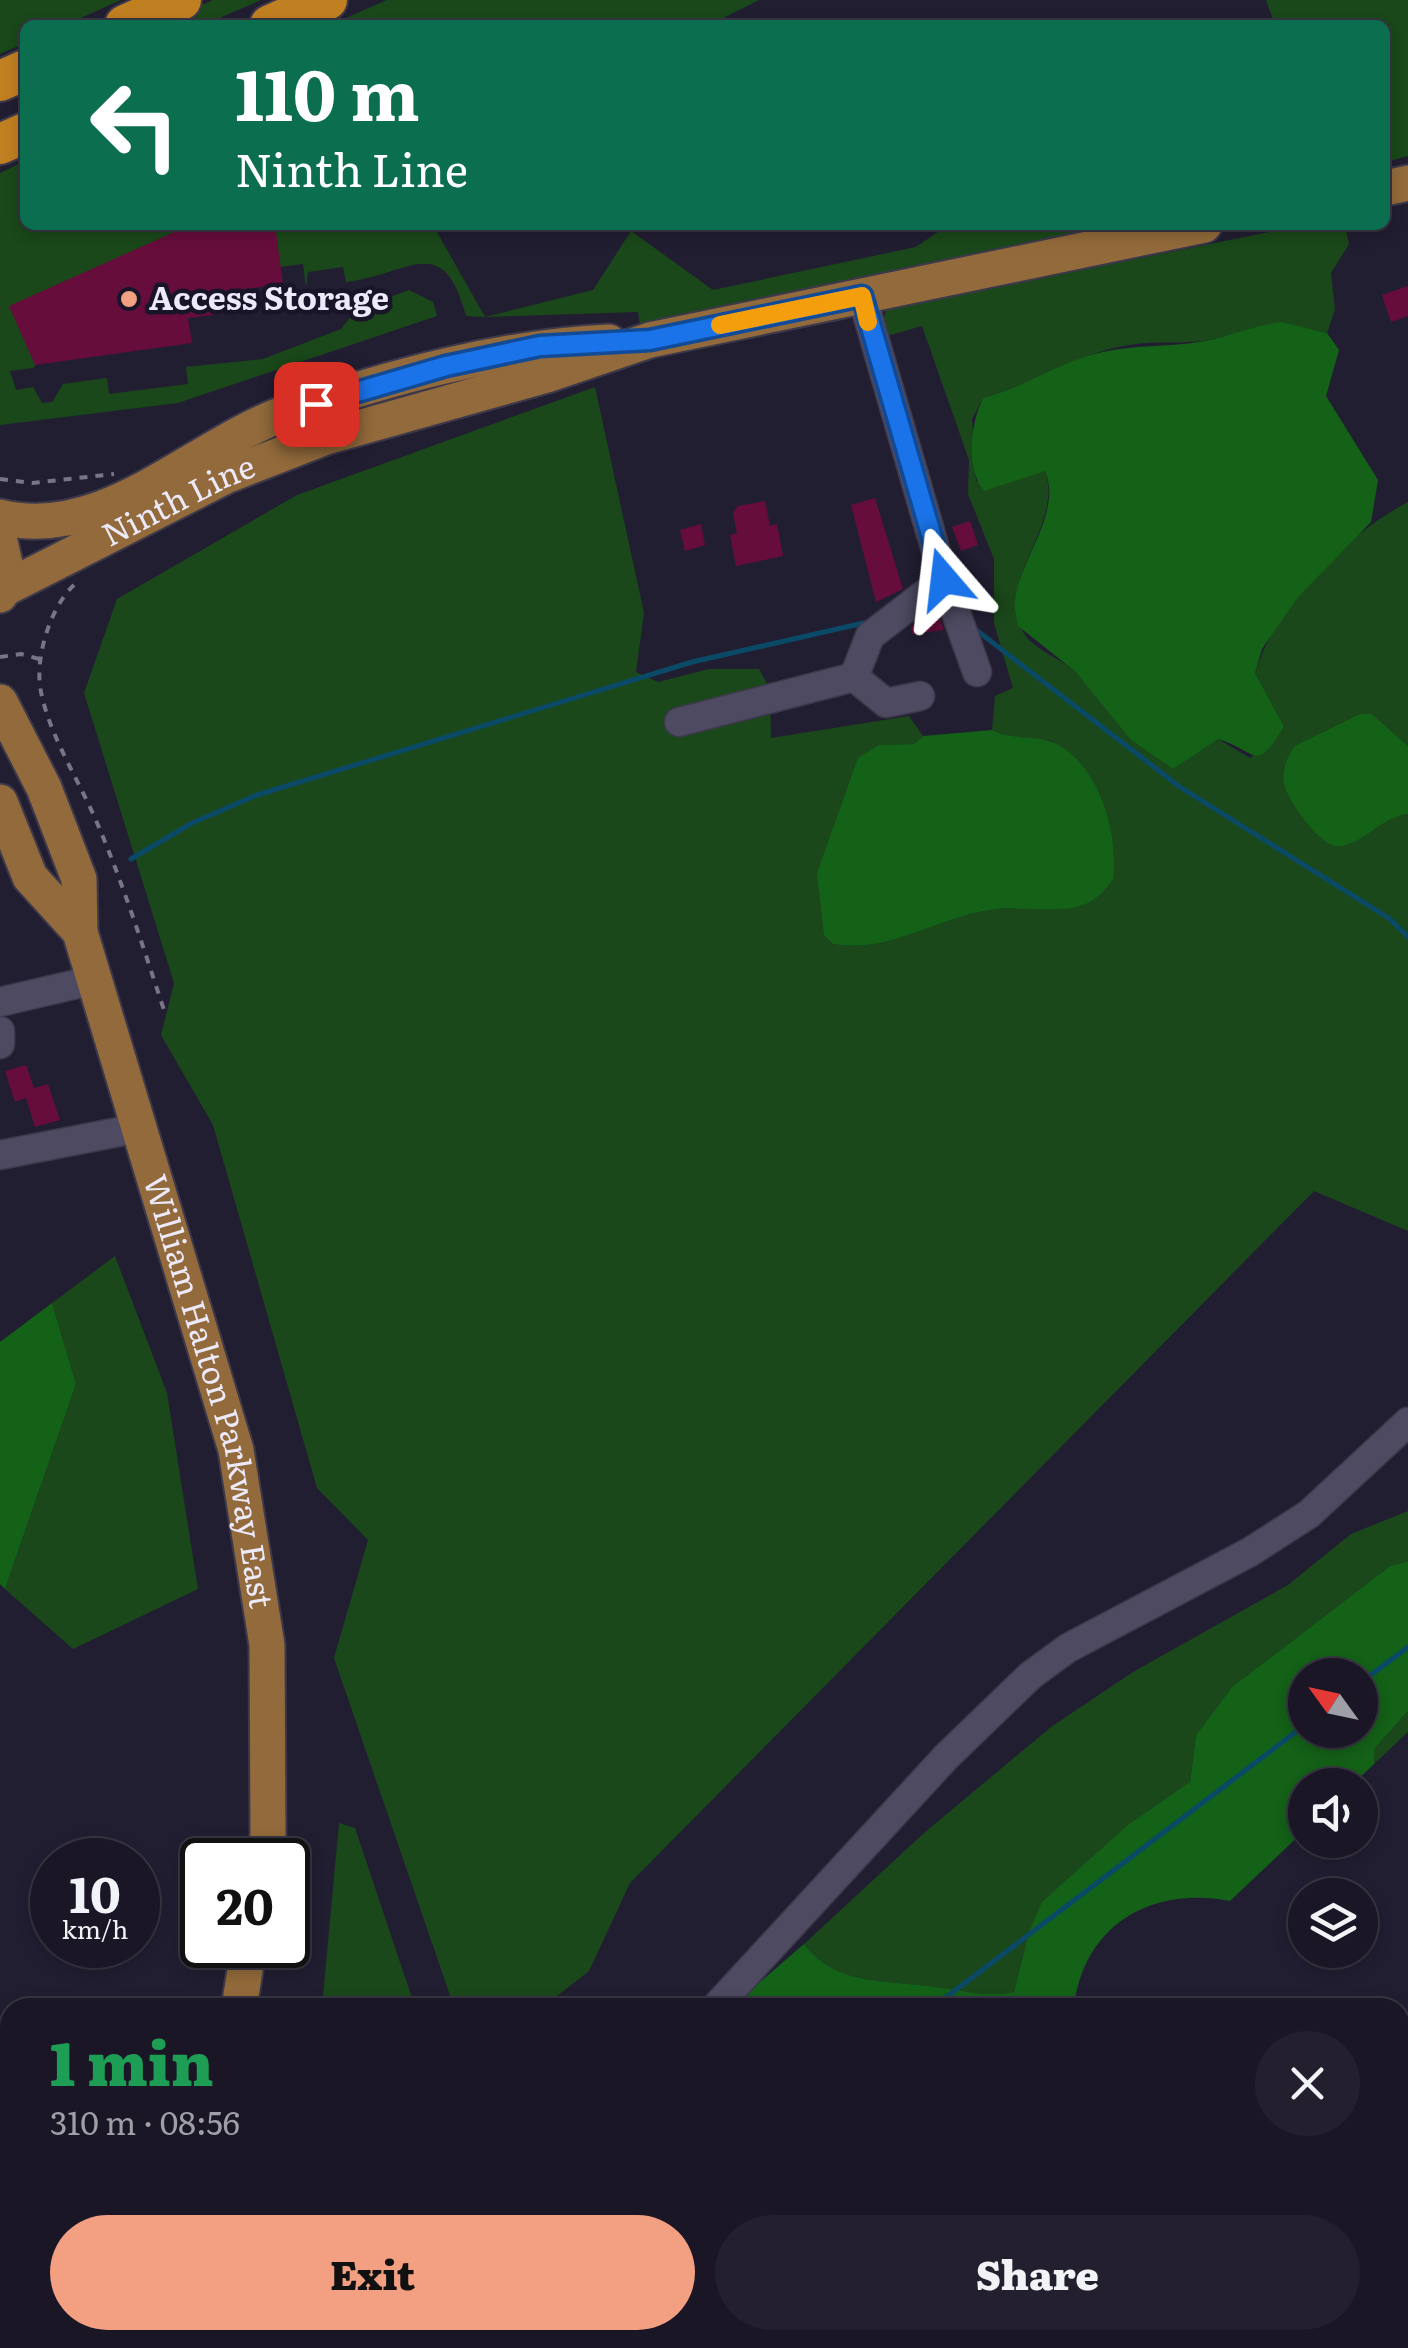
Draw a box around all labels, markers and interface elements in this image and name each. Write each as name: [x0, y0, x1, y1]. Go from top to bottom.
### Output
text: 110 m: [235, 39, 420, 143]
icon: left: [70, 60, 200, 190]
text: Ninth Line: [235, 134, 468, 201]
place label: Access Storage: [149, 272, 389, 320]
marker: Access Storage: [118, 288, 140, 310]
pin: [274, 362, 359, 447]
icon: arrive: [289, 377, 344, 432]
street label: Ninth Line: [92, 440, 261, 557]
position arrow: [892, 527, 996, 631]
street label: William Halton Parkway East: [133, 1168, 288, 1612]
north arrow: [1288, 1658, 1378, 1748]
map controls: [1288, 1658, 1378, 1968]
button: sound: [1288, 1768, 1378, 1858]
speed limit sign: 20: [180, 1838, 310, 1968]
text: 10: [69, 1854, 121, 1928]
button: layers: [1288, 1878, 1378, 1968]
text: km/h: [62, 1910, 128, 1947]
text: 1 min: [50, 2015, 214, 2104]
button: close: [1255, 2031, 1360, 2136]
text: 310 m · 08:56: [50, 2097, 240, 2145]
button: Exit: [50, 2215, 695, 2330]
button: Share: [715, 2215, 1360, 2330]

